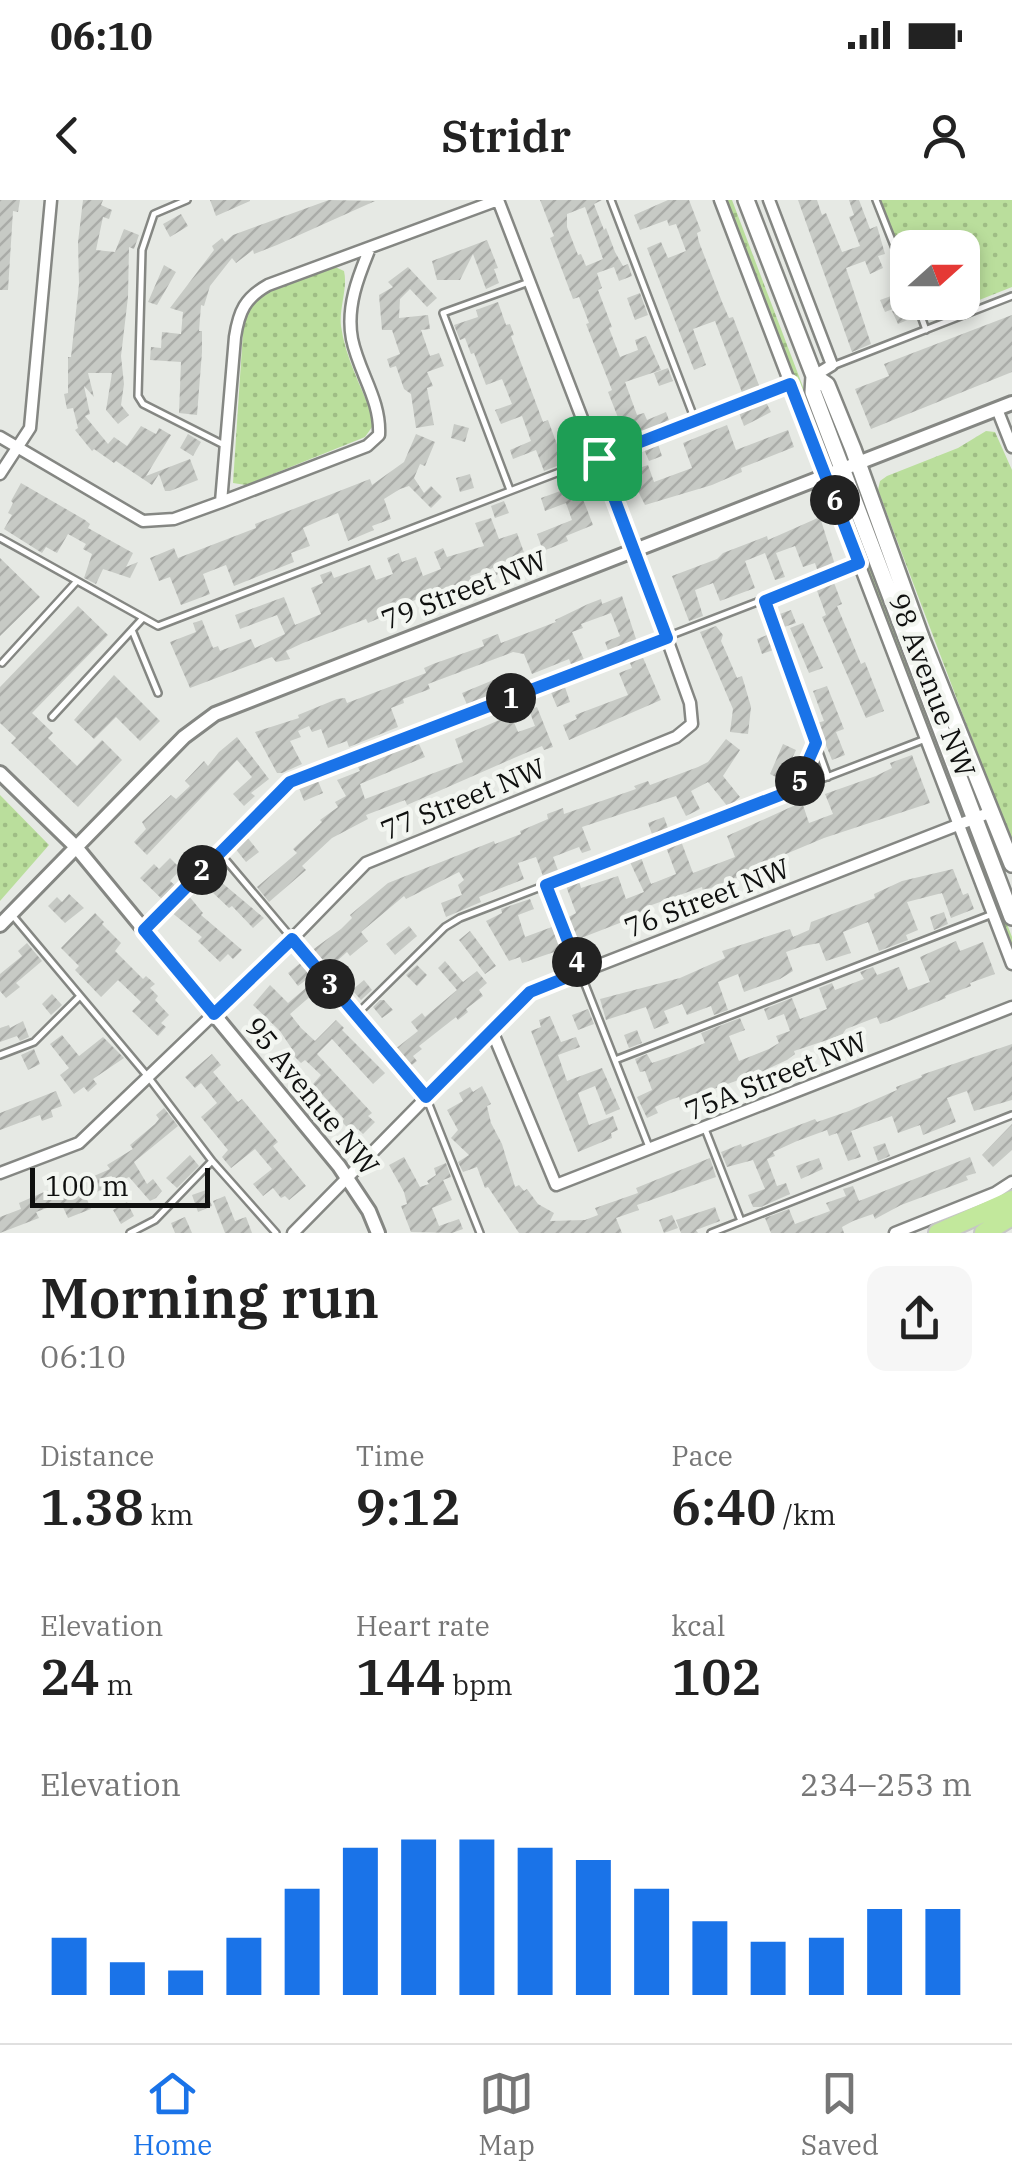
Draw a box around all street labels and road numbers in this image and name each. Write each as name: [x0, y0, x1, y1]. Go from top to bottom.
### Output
street label: 79 Street NW: [376, 541, 552, 638]
street label: 98 Avenue NW: [880, 588, 984, 782]
street label: 77 Street NW: [375, 749, 550, 848]
street label: 76 Street NW: [619, 849, 795, 946]
street label: 95 Avenue NW: [237, 1009, 388, 1183]
street label: 75A Street NW: [679, 1022, 872, 1129]

